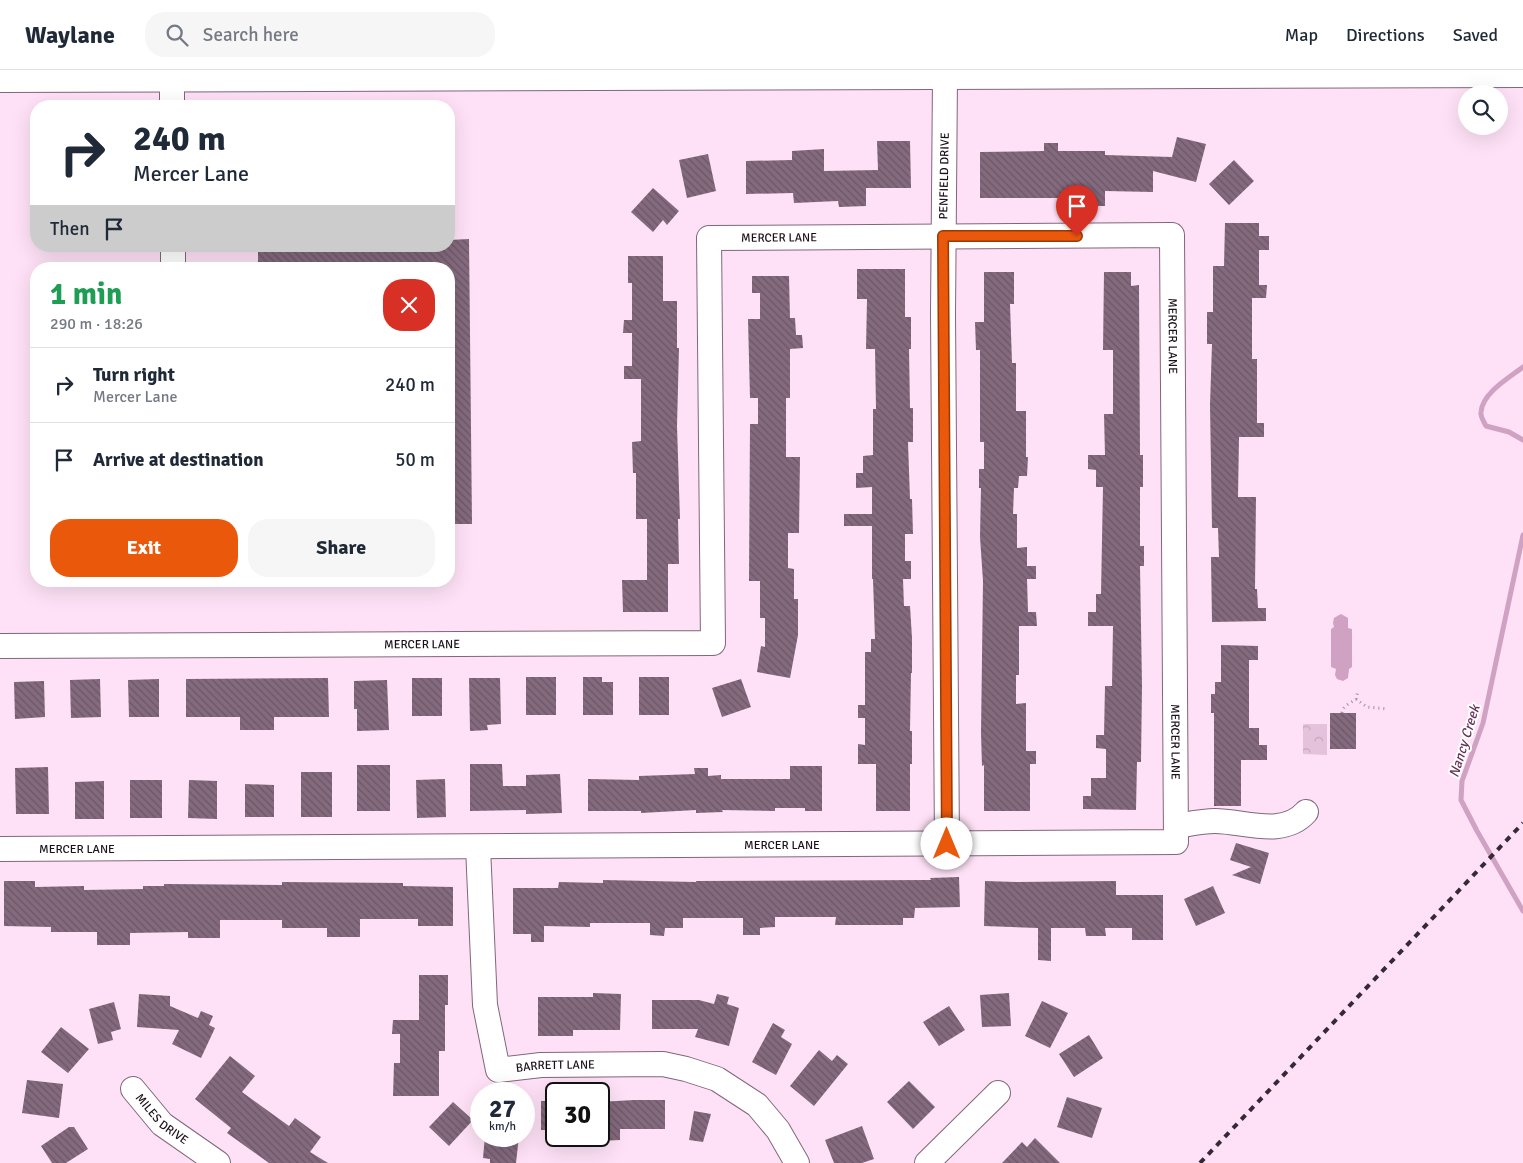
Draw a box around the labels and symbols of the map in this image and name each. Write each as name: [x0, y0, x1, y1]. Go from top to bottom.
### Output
street label: PENFIELD DRIVE: [936, 132, 953, 220]
pin: [1056, 185, 1098, 236]
street label: MERCER LANE: [741, 230, 817, 246]
street label: MERCER LANE: [1164, 298, 1180, 374]
street label: MERCER LANE: [384, 637, 460, 652]
water label: Nancy Creek: [1445, 701, 1484, 779]
street label: MERCER LANE: [1167, 704, 1183, 780]
position arrow: [920, 817, 972, 869]
street label: MERCER LANE: [744, 838, 820, 853]
street label: MERCER LANE: [39, 842, 115, 857]
street label: BARRETT LANE: [515, 1058, 595, 1076]
speed limit sign: 30: [545, 1082, 610, 1147]
street label: MILES DRIVE: [132, 1091, 191, 1148]

